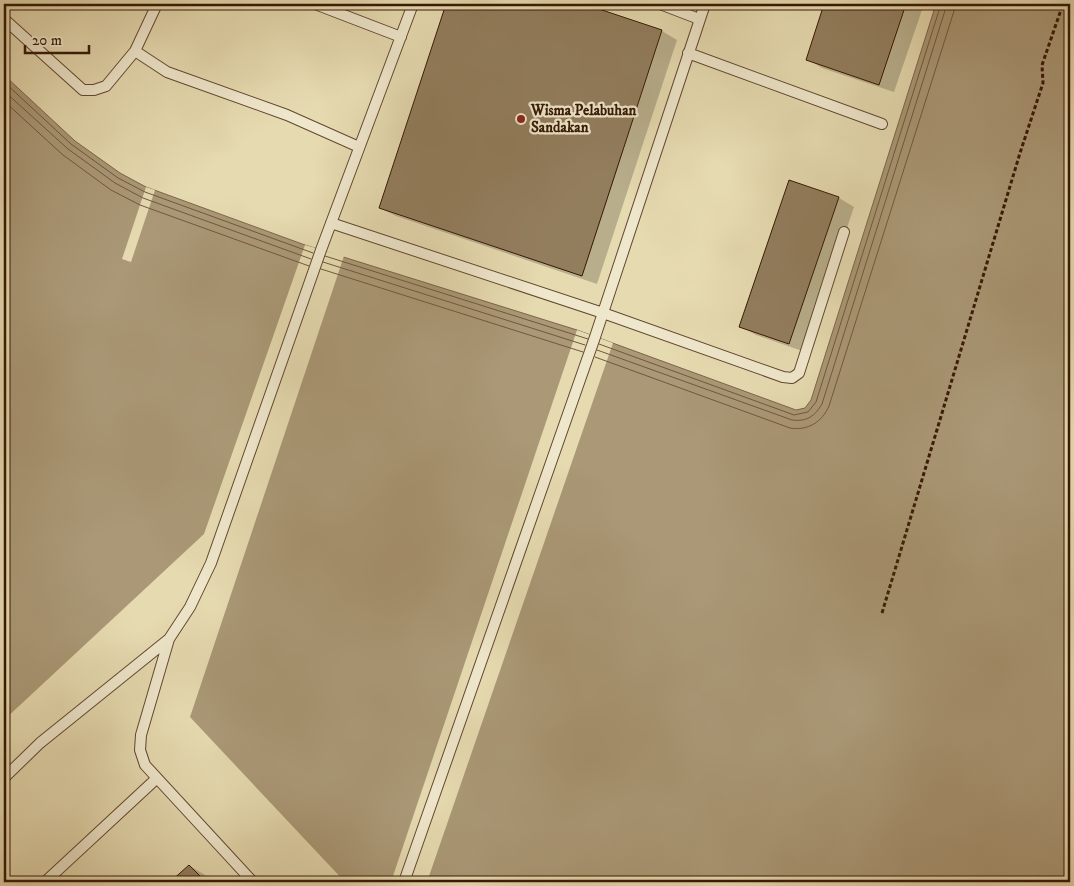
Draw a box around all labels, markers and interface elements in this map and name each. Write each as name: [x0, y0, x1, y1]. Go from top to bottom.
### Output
scale bar: [25, 22, 89, 54]
text: 20 m: [32, 31, 62, 50]
place label: Wisma Pelabuhan Sandakan: [530, 101, 637, 137]
marker: Wisma Pelabuhan Sandakan: [515, 113, 527, 125]

